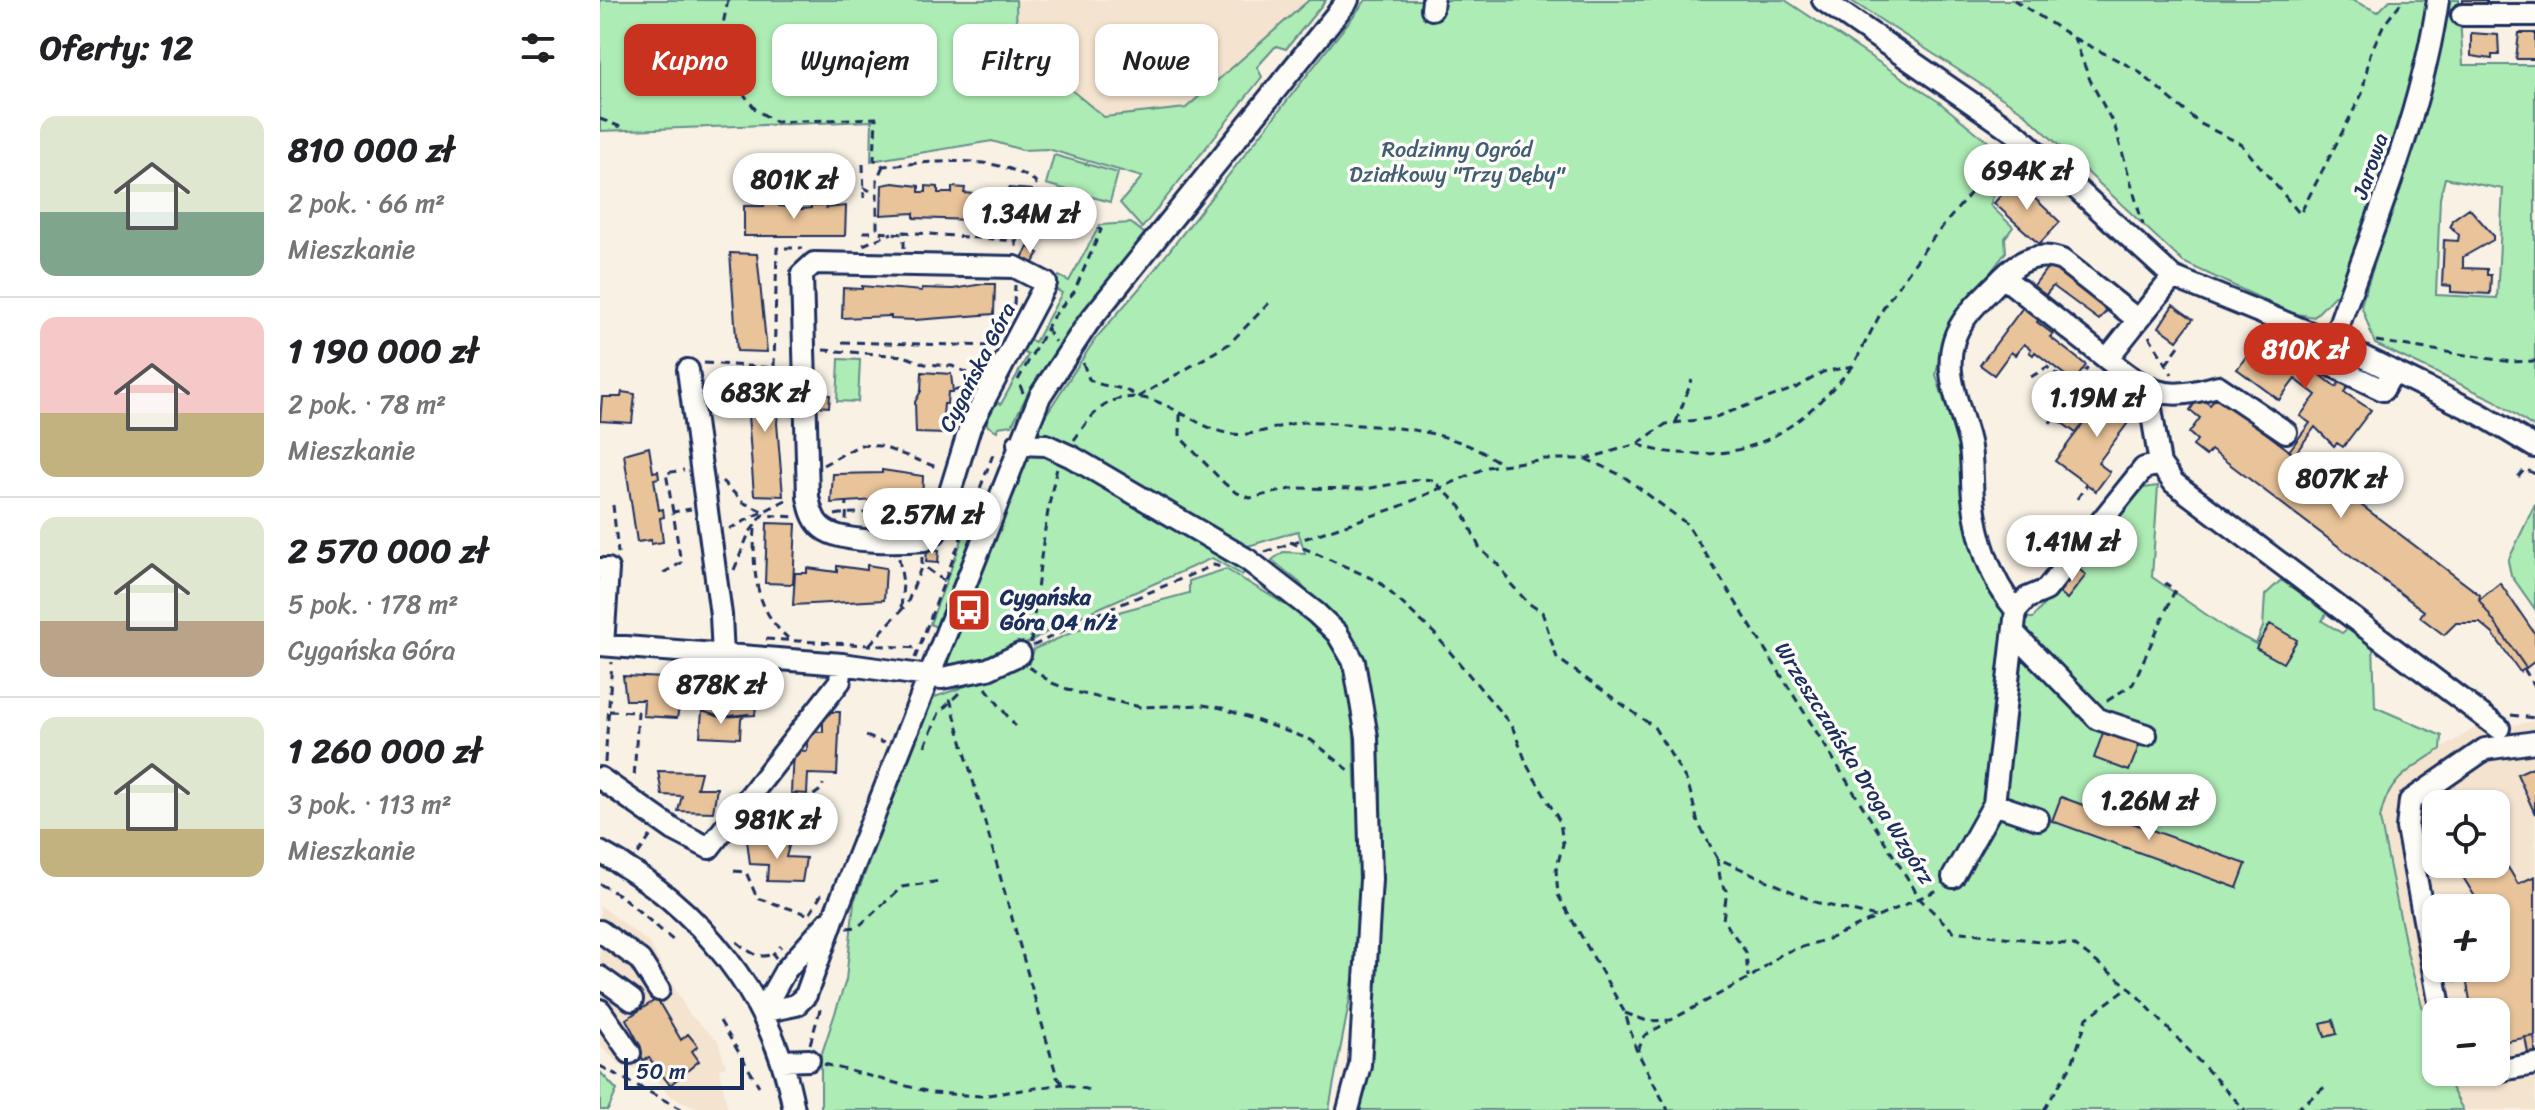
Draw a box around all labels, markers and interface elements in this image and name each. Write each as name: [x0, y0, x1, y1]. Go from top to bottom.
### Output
text: Oferty: 12: [40, 18, 193, 78]
chip: Kupno: [624, 24, 756, 96]
chip: Wynajem: [772, 24, 937, 96]
chip: Filtry: [953, 24, 1079, 96]
chip: Nowe: [1095, 24, 1218, 96]
icon: filters: [516, 26, 560, 70]
text: 810 000 zł: [288, 120, 454, 180]
street label: Jarowa: [2340, 128, 2399, 205]
park label: Rodzinny Ogród Działkowy "Trzy Dęby": [1349, 130, 1567, 194]
pin: 694K zł: [1953, 144, 2101, 212]
text: 694K zł: [1982, 147, 2072, 193]
icon: home: [104, 148, 200, 244]
pin: 801K zł: [720, 153, 868, 221]
text: 801K zł: [751, 156, 837, 202]
text: 2 pok. · 66 m²: [288, 180, 445, 226]
pin: 1.34M zł: [947, 187, 1113, 255]
text: 1.34M zł: [981, 190, 1079, 236]
text: Mieszkanie: [288, 226, 415, 272]
street label: Cygańska Góra: [927, 295, 1027, 439]
text: 1 190 000 zł: [288, 321, 478, 381]
pin: 810K zł: [2231, 323, 2379, 391]
text: 810K zł: [2262, 326, 2348, 372]
icon: home: [104, 349, 200, 445]
pin: 683K zł: [691, 366, 839, 434]
text: 683K zł: [721, 369, 809, 415]
pin: 1.19M zł: [2014, 371, 2180, 439]
text: 1.19M zł: [2050, 374, 2144, 420]
text: 2 pok. · 78 m²: [288, 381, 446, 427]
text: Mieszkanie: [288, 427, 415, 473]
pin: 807K zł: [2267, 452, 2415, 520]
text: 807K zł: [2296, 455, 2386, 501]
pin: 2.57M zł: [849, 488, 1015, 556]
text: 2.57M zł: [881, 491, 983, 537]
pin: 1.41M zł: [1989, 515, 2155, 583]
text: 1.41M zł: [2024, 518, 2120, 564]
text: 2 570 000 zł: [288, 521, 488, 581]
icon: home: [104, 549, 200, 645]
place label: Cygańska Góra 04 n/ż: [999, 578, 1119, 642]
text: 5 pok. · 178 m²: [288, 581, 458, 627]
bus stop icon: Cygańska Góra 04 n/ż: [945, 586, 993, 634]
text: Cygańska Góra: [288, 627, 455, 673]
street label: Wrzeszczańska Droga Wzgórz: [1764, 634, 1946, 893]
pin: 878K zł: [647, 658, 795, 726]
text: 878K zł: [676, 661, 766, 707]
text: 1 260 000 zł: [288, 721, 481, 781]
icon: home: [104, 749, 200, 845]
pin: 1.26M zł: [2066, 774, 2232, 842]
text: 1.26M zł: [2100, 777, 2198, 823]
text: 3 pok. · 113 m²: [288, 781, 452, 827]
map controls: [2422, 790, 2510, 1086]
button: locate: [2422, 790, 2510, 878]
pin: 981K zł: [703, 793, 851, 861]
text: 981K zł: [734, 796, 820, 842]
text: Mieszkanie: [288, 827, 415, 873]
button: +: [2422, 894, 2510, 982]
button: −: [2422, 998, 2510, 1086]
text: 50 m: [636, 1052, 686, 1091]
scale bar: [624, 1054, 744, 1090]

